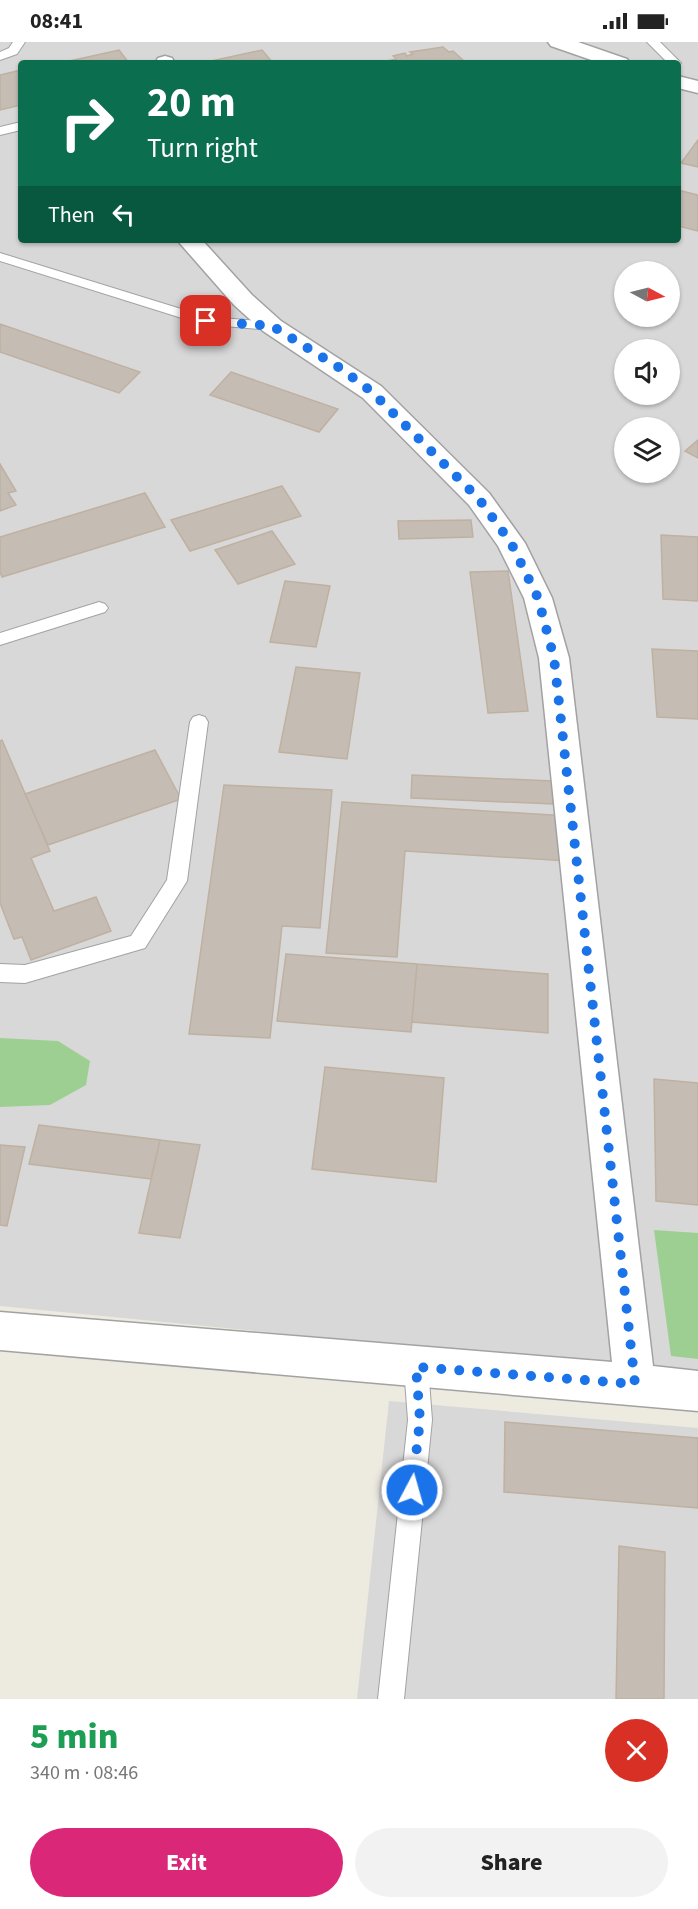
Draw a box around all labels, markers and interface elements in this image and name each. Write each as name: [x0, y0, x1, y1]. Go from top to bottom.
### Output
text: 08:41: [30, 5, 83, 37]
text: 20 m: [147, 73, 236, 133]
icon: right: [48, 84, 126, 162]
text: Turn right: [147, 129, 258, 168]
icon: left: [107, 198, 140, 231]
text: Then: [48, 199, 95, 231]
north arrow: [614, 261, 680, 327]
map controls: [614, 261, 680, 483]
pin: [180, 295, 231, 346]
icon: arrive: [189, 304, 222, 337]
button: sound: [614, 339, 680, 405]
button: layers: [614, 417, 680, 483]
position arrow: [380, 1458, 444, 1522]
text: 5 min: [30, 1711, 118, 1762]
button: close: [605, 1719, 668, 1782]
text: 340 m · 08:46: [30, 1759, 138, 1787]
button: Exit: [30, 1828, 343, 1897]
button: Share: [355, 1828, 668, 1897]

